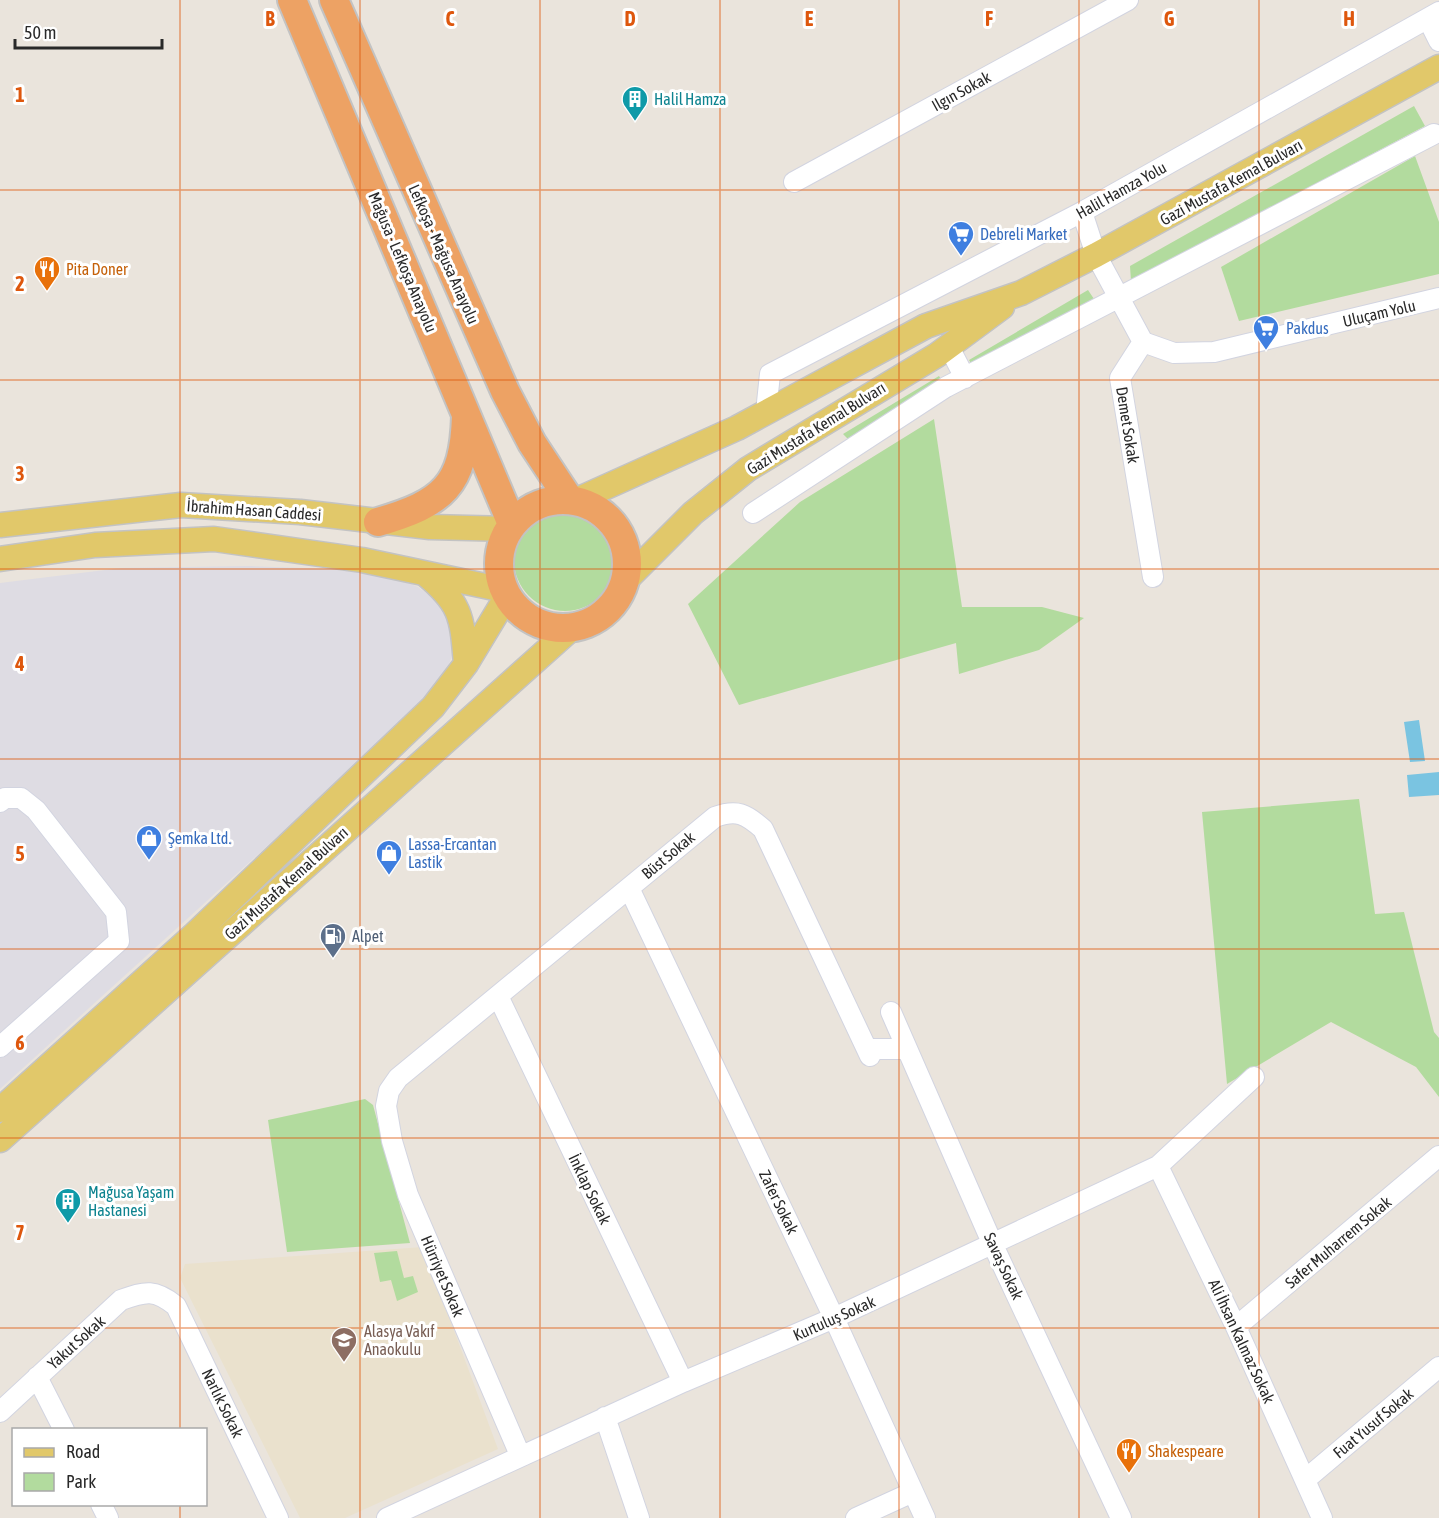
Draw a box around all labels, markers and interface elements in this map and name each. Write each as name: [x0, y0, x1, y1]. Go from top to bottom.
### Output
text: B: [265, 7, 275, 30]
text: C: [446, 7, 455, 30]
text: D: [624, 7, 636, 30]
text: E: [805, 7, 814, 30]
text: F: [985, 7, 993, 30]
text: G: [1164, 7, 1175, 30]
text: H: [1343, 7, 1355, 30]
scale bar: [15, 12, 162, 50]
text: 50 m: [24, 22, 56, 43]
street label: Ilgın Sokak: [928, 68, 994, 115]
text: 1: [15, 83, 25, 106]
building icon: Halil Hamza: [620, 84, 650, 122]
place label: Halil Hamza: [654, 90, 727, 108]
street label: Gazi Mustafa Kemal Bulvarı: [1157, 135, 1305, 229]
street label: Halil Hamza Yolu: [1073, 158, 1169, 222]
street label: Lefkoşa - Mağusa Anayolu: [404, 182, 483, 327]
street label: Mağusa - Lefkoşa Anayolu: [364, 189, 441, 335]
supermarket icon: Debreli Market: [946, 219, 976, 257]
place label: Debreli Market: [980, 225, 1068, 243]
restaurant icon: Pita Doner: [32, 254, 62, 292]
place label: Pita Doner: [66, 260, 128, 278]
text: 2: [15, 272, 25, 295]
street label: Uluçam Yolu: [1341, 296, 1417, 331]
supermarket icon: Pakdus: [1251, 313, 1281, 351]
place label: Pakdus: [1286, 319, 1329, 337]
street label: Gazi Mustafa Kemal Bulvarı: [744, 378, 888, 478]
street label: Demet Sokak: [1113, 385, 1143, 465]
text: 3: [15, 462, 25, 485]
street label: İbrahim Hasan Caddesi: [186, 496, 322, 524]
text: 4: [14, 652, 25, 675]
shop icon: Şemka Ltd.: [134, 823, 164, 861]
street label: Gazi Mustafa Kemal Bulvarı: [221, 823, 351, 943]
street label: Büst Sokak: [638, 828, 698, 882]
place label: Şemka Ltd.: [168, 829, 231, 848]
place label: Lassa-Ercantan Lastik: [408, 835, 497, 871]
shop icon: Lassa-Ercantan Lastik: [374, 838, 404, 876]
text: 5: [15, 842, 25, 865]
fuel station icon: Alpet: [318, 921, 348, 959]
place label: Alpet: [352, 927, 384, 946]
text: 6: [15, 1031, 25, 1054]
street label: İnklap Sokak: [564, 1151, 615, 1228]
street label: Zafer Sokak: [756, 1167, 802, 1237]
place label: Mağusa Yaşam Hastanesi: [88, 1183, 174, 1219]
building icon: Mağusa Yaşam Hastanesi: [53, 1186, 83, 1224]
street label: Safer Muharrem Sokak: [1281, 1192, 1395, 1292]
text: 7: [15, 1221, 25, 1244]
street label: Savaş Sokak: [980, 1230, 1027, 1303]
street label: Hürriyet Sokak: [417, 1233, 468, 1320]
street label: Ali İhsan Kalmaz Sokak: [1205, 1276, 1279, 1406]
street label: Kurtuluş Sokak: [790, 1292, 878, 1345]
street label: Yakut Sokak: [44, 1312, 108, 1372]
place label: Alasya Vakıf Anaokulu: [364, 1322, 435, 1358]
school or university icon: Alasya Vakıf Anaokulu: [329, 1325, 359, 1363]
street label: Narlık Sokak: [199, 1366, 247, 1440]
street label: Fuat Yusuf Sokak: [1329, 1384, 1417, 1462]
legend: [12, 1428, 207, 1506]
restaurant icon: Shakespeare: [1114, 1436, 1144, 1474]
text: Road: [66, 1441, 100, 1462]
place label: Shakespeare: [1148, 1442, 1224, 1461]
text: Park: [66, 1471, 96, 1492]

